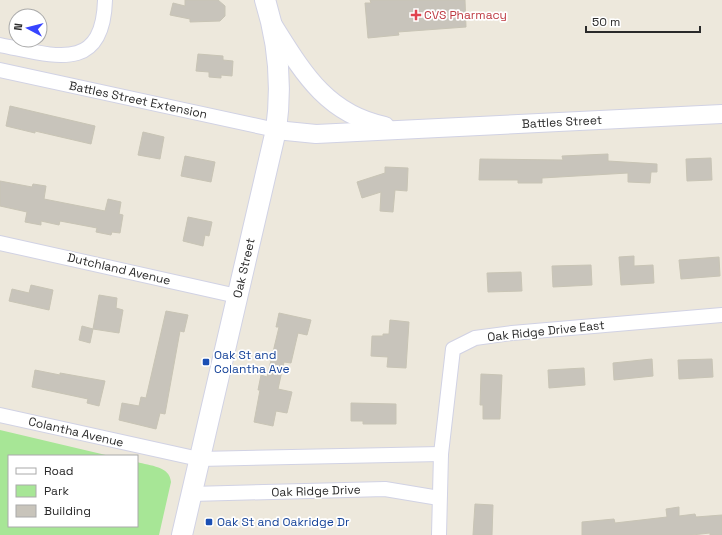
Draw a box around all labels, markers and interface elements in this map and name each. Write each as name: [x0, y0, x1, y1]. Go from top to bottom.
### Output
place label: CVS Pharmacy: [424, 7, 507, 23]
north arrow: [8, 8, 48, 48]
scale bar: [586, 8, 700, 34]
marker: CVS Pharmacy: [411, 10, 421, 20]
text: 50 m: [592, 14, 620, 30]
text: N: [11, 22, 25, 31]
street label: Battles Street Extension: [67, 78, 209, 122]
street label: Battles Street: [521, 112, 603, 132]
street label: Oak Street: [229, 236, 259, 300]
street label: Dutchland Avenue: [66, 249, 172, 289]
street label: Oak Ridge Drive East: [487, 317, 605, 345]
place label: Oak St and Colantha Ave: [214, 347, 290, 377]
marker: Oak St and Colantha Ave: [201, 357, 211, 367]
street label: Colantha Avenue: [27, 413, 125, 451]
legend: [8, 455, 138, 527]
text: Road: [44, 463, 73, 479]
street label: Oak Ridge Drive: [271, 481, 361, 501]
text: Park: [44, 483, 69, 499]
text: Building: [44, 503, 91, 519]
place label: Oak St and Oakridge Dr: [217, 514, 350, 530]
marker: Oak St and Oakridge Dr: [204, 517, 214, 527]

